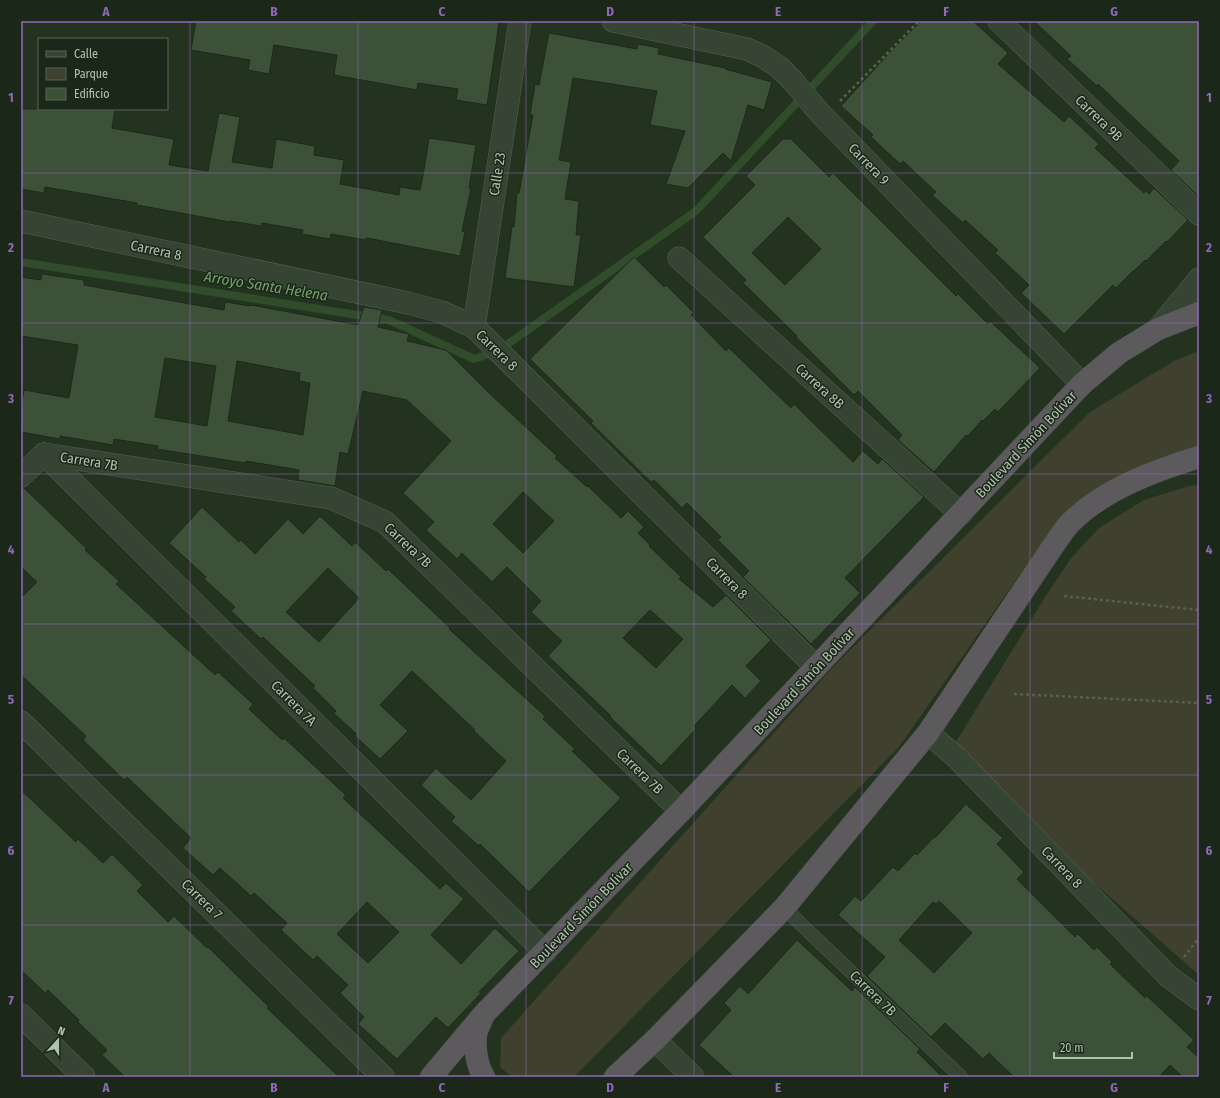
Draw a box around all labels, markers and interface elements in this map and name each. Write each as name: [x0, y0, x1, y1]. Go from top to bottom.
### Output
text: A: [101, 4, 110, 19]
text: B: [270, 4, 278, 19]
text: C: [439, 4, 446, 19]
text: D: [606, 4, 614, 19]
text: E: [775, 4, 781, 19]
text: F: [943, 4, 949, 19]
text: G: [1110, 4, 1118, 19]
legend: [38, 38, 168, 110]
text: Calle: [74, 47, 98, 61]
text: Parque: [74, 67, 108, 81]
text: Edificio: [74, 87, 110, 101]
text: 1: [8, 90, 14, 105]
text: 1: [1206, 90, 1212, 105]
street label: Carrera 9B: [1071, 92, 1126, 145]
street label: Carrera 9: [845, 140, 893, 189]
street label: Calle 23: [486, 151, 509, 197]
street label: Carrera 8: [129, 237, 183, 264]
text: 2: [7, 240, 14, 255]
text: 2: [1205, 240, 1212, 255]
water label: Arroyo Santa Helena: [202, 267, 329, 305]
street label: Carrera 8: [472, 326, 521, 374]
street label: Carrera 8B: [792, 360, 848, 413]
street label: Boulevard Simón Bolívar: [972, 387, 1081, 501]
text: 3: [7, 391, 14, 406]
text: 3: [1205, 391, 1212, 406]
street label: Carrera 7B: [59, 449, 119, 474]
street label: Carrera 7B: [381, 519, 435, 572]
text: 4: [8, 542, 15, 557]
text: 4: [1206, 542, 1213, 557]
street label: Carrera 8: [702, 554, 751, 603]
street label: Boulevard Simón Bolívar: [750, 624, 859, 738]
street label: Carrera 7A: [267, 677, 320, 730]
text: 5: [8, 692, 14, 707]
text: 5: [1206, 692, 1212, 707]
street label: Carrera 7B: [613, 745, 667, 798]
text: 6: [8, 843, 15, 858]
street label: Carrera 8: [1038, 843, 1086, 892]
text: 6: [1206, 843, 1213, 858]
street label: Boulevard Simón Bolívar: [527, 859, 636, 972]
street label: Carrera 7: [178, 876, 226, 923]
street label: Carrera 7B: [846, 967, 900, 1020]
text: 7: [8, 993, 14, 1008]
text: 7: [1206, 993, 1212, 1008]
north arrow: [38, 1020, 78, 1060]
text: N: [56, 1024, 67, 1038]
scale bar: [1054, 1034, 1132, 1060]
text: 20 m: [1060, 1041, 1084, 1055]
text: A: [101, 1080, 110, 1095]
text: B: [270, 1080, 278, 1095]
text: C: [439, 1080, 446, 1095]
text: D: [606, 1080, 614, 1095]
text: E: [775, 1080, 781, 1095]
text: F: [943, 1080, 949, 1095]
text: G: [1110, 1080, 1118, 1095]

